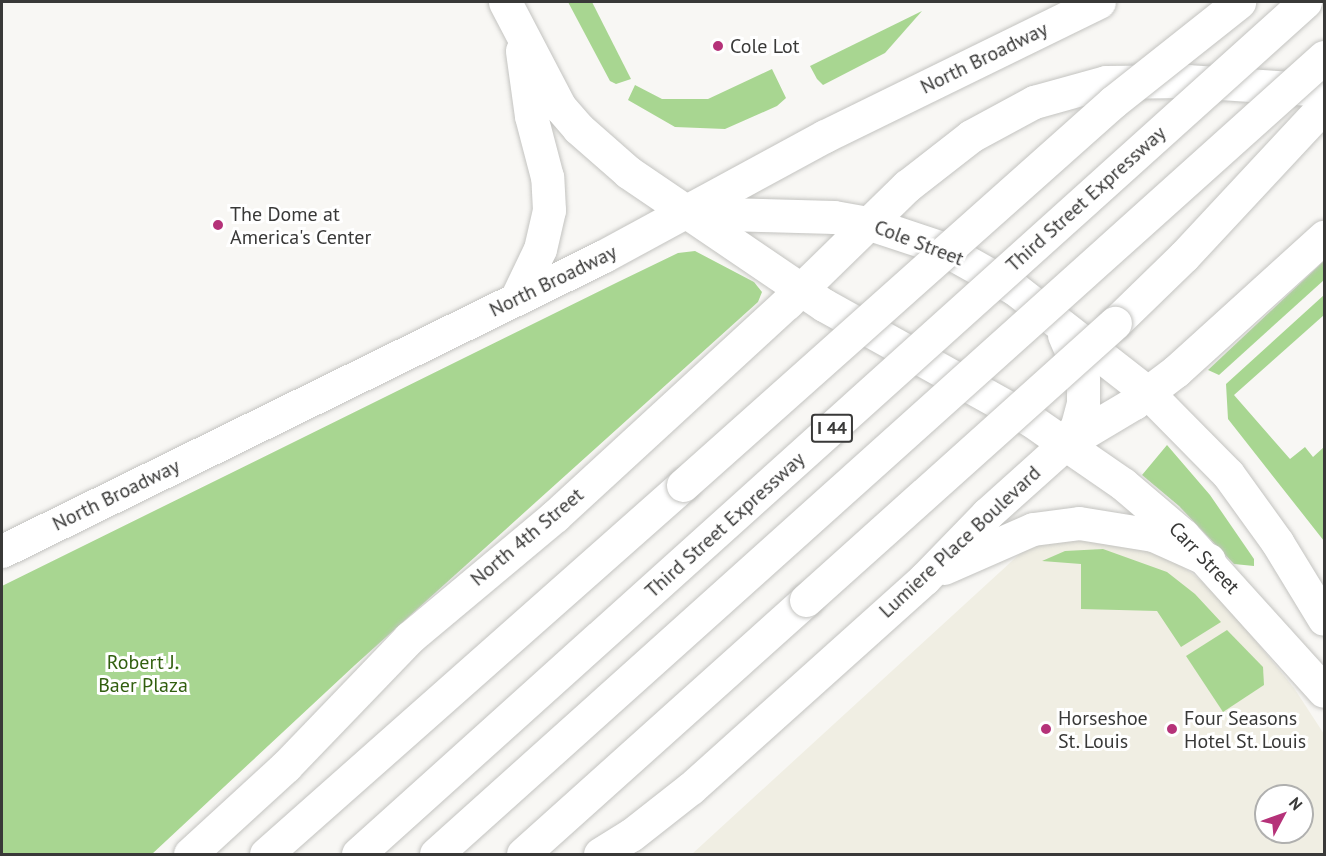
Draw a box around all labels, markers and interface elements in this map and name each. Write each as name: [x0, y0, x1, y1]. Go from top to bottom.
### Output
street label: North Broadway: [917, 17, 1051, 99]
place label: Cole Lot: [730, 34, 799, 58]
marker: Cole Lot: [711, 39, 725, 53]
street label: Third Street Expressway: [1001, 121, 1171, 277]
place label: The Dome at America's Center: [230, 202, 371, 249]
street label: Cole Street: [871, 215, 967, 271]
marker: The Dome at America's Center: [211, 218, 225, 232]
street label: North Broadway: [486, 240, 620, 322]
road number: I 44: [810, 413, 854, 443]
street label: Third Street Expressway: [640, 447, 810, 603]
street label: North Broadway: [49, 454, 183, 536]
street label: Lumiere Place Boulevard: [874, 461, 1046, 623]
street label: North 4th Street: [466, 483, 588, 591]
street label: Carr Street: [1164, 517, 1244, 599]
park label: Robert J. Baer Plaza: [98, 650, 188, 697]
place label: Horseshoe St. Louis: [1058, 706, 1148, 753]
place label: Four Seasons Hotel St. Louis: [1184, 706, 1308, 753]
marker: Horseshoe St. Louis: [1039, 722, 1053, 736]
marker: Four Seasons Hotel St. Louis: [1165, 722, 1179, 736]
north arrow: [1254, 784, 1314, 844]
text: N: [1285, 793, 1307, 814]

